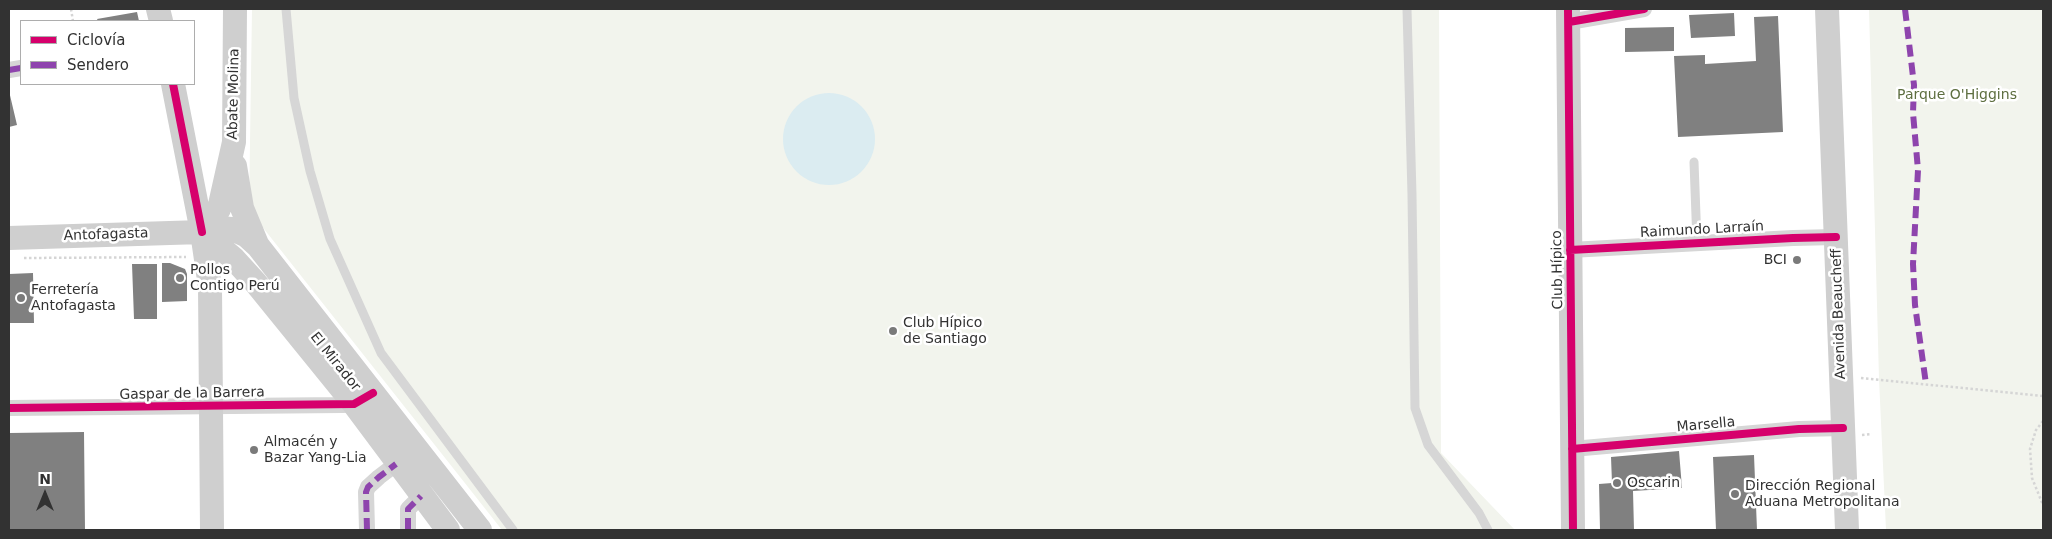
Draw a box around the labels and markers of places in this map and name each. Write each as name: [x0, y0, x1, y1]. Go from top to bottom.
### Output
place label: BCI: [1764, 252, 1787, 268]
marker: BCI: [1791, 254, 1803, 266]
place label: Pollos Contigo Perú: [190, 262, 280, 294]
marker: Pollos Contigo Perú: [174, 272, 186, 284]
place label: Ferretería Antofagasta: [31, 282, 116, 314]
marker: Ferretería Antofagasta: [15, 292, 27, 304]
place label: Club Hípico de Santiago: [903, 315, 987, 348]
marker: Club Hípico de Santiago: [887, 325, 899, 337]
place label: Almacén y Bazar Yang-Lia: [264, 434, 367, 467]
marker: Almacén y Bazar Yang-Lia: [248, 444, 260, 456]
place label: Oscarin: [1627, 475, 1680, 491]
marker: Oscarin: [1611, 477, 1623, 489]
place label: Dirección Regional Aduana Metropolitana: [1745, 478, 1900, 511]
marker: Dirección Regional Aduana Metropolitana: [1729, 488, 1741, 500]

